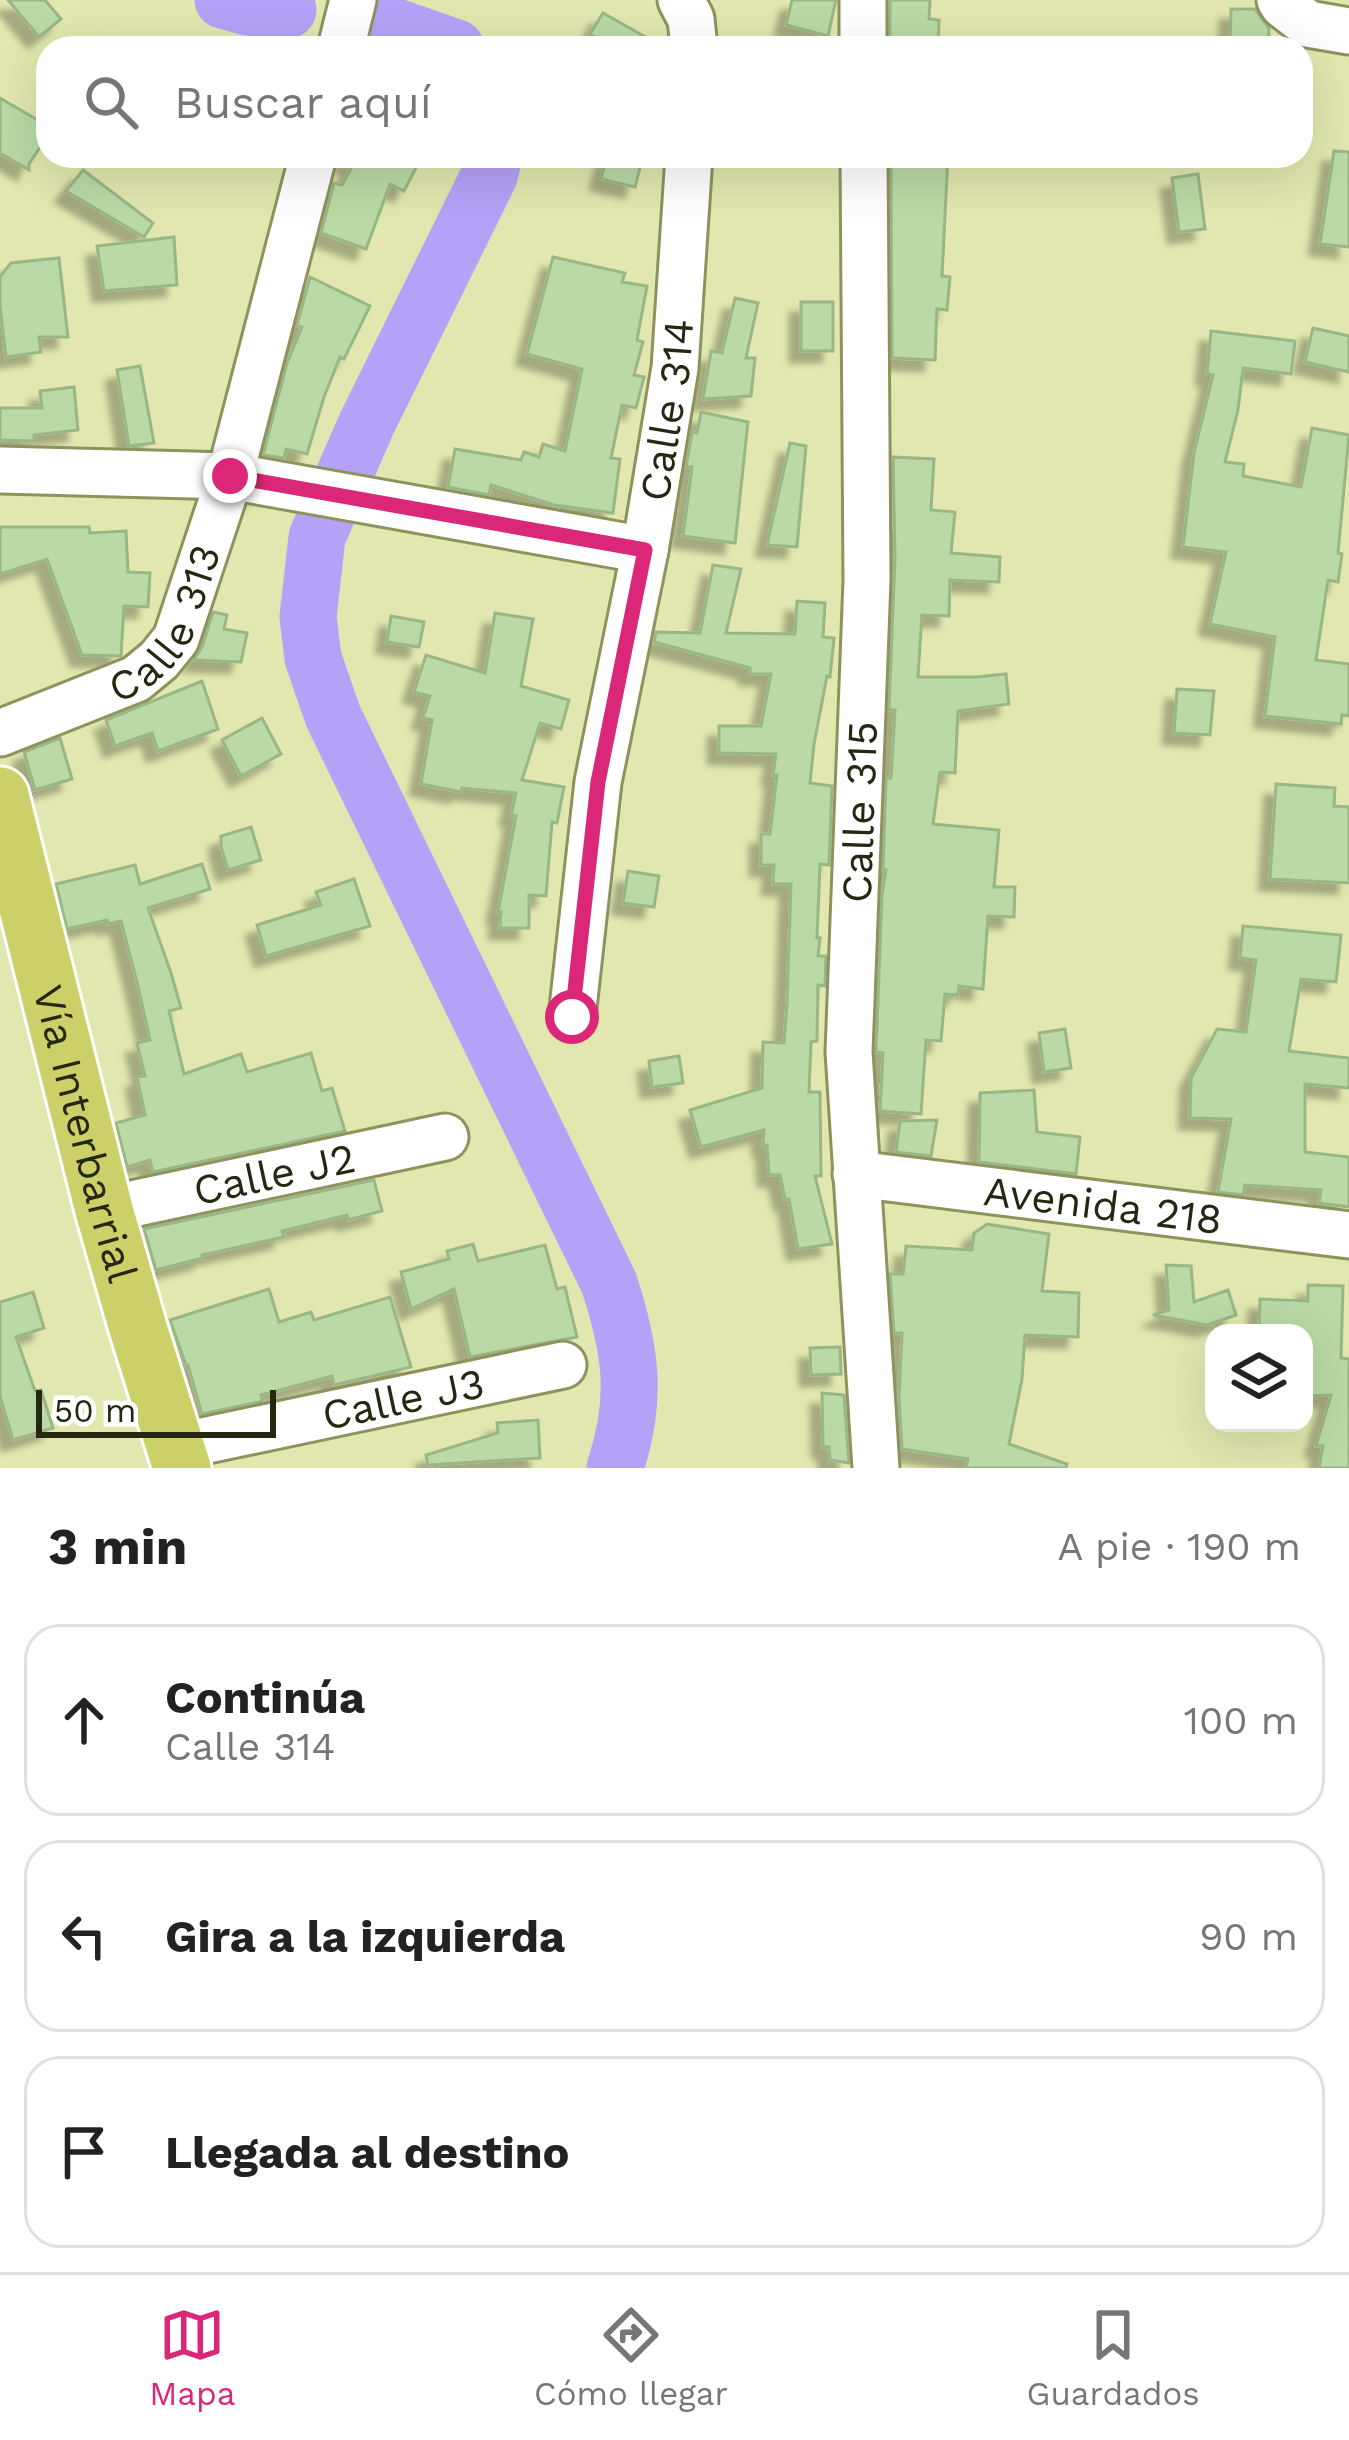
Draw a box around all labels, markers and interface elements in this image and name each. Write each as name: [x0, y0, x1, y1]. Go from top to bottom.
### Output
search box: [36, 36, 1313, 168]
icon: search: [78, 69, 144, 135]
text: Buscar aquí: [174, 76, 432, 129]
street label: Calle 314: [629, 317, 703, 505]
route end: [203, 449, 257, 503]
street label: Calle 313: [102, 538, 231, 712]
street label: Calle 315: [832, 720, 887, 904]
street label: Vía Interbarrial: [23, 980, 147, 1288]
route start: [545, 990, 599, 1044]
street label: Calle J2: [189, 1133, 360, 1215]
street label: Avenida 218: [981, 1166, 1225, 1244]
map controls: [1205, 1324, 1313, 1432]
button: layers: [1205, 1324, 1313, 1432]
street label: Calle J3: [318, 1358, 488, 1440]
scale bar: [36, 1384, 276, 1437]
text: 50 m: [54, 1391, 136, 1430]
text: 3 min: [48, 1517, 187, 1576]
text: A pie · 190 m: [1058, 1524, 1301, 1569]
text: Continúa: [165, 1671, 365, 1724]
icon: ahead: [51, 1687, 117, 1753]
text: 100 m: [1184, 1698, 1298, 1743]
text: Calle 314: [165, 1724, 335, 1769]
icon: left: [51, 1903, 117, 1969]
text: Gira a la izquierda: [165, 1910, 565, 1963]
text: 90 m: [1199, 1914, 1298, 1959]
icon: arrive: [51, 2119, 117, 2185]
text: Llegada al destino: [165, 2126, 570, 2179]
tab: Mapa: [149, 2302, 235, 2413]
tab: Cómo llegar: [534, 2302, 728, 2413]
tab: Guardados: [1027, 2302, 1200, 2413]

